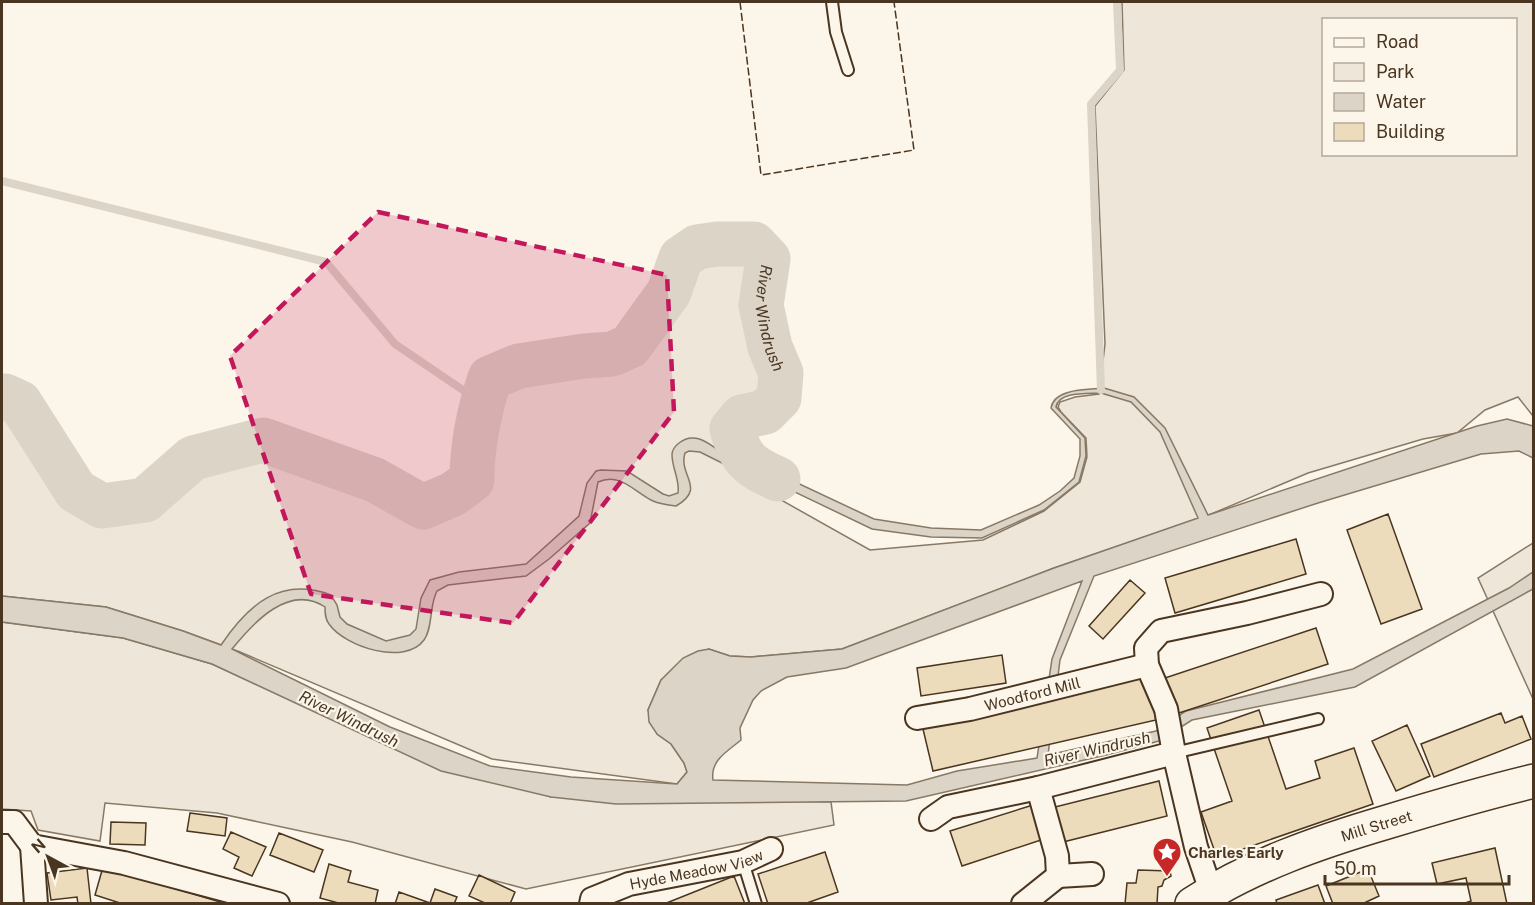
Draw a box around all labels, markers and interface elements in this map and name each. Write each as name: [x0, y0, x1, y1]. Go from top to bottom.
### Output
legend: [1322, 18, 1517, 156]
text: Road: [1376, 31, 1419, 52]
text: Park: [1376, 61, 1414, 82]
text: Water: [1376, 91, 1426, 112]
text: Building: [1376, 121, 1445, 142]
water label: River Windrush: [752, 263, 789, 374]
street label: Woodford Mill: [983, 673, 1082, 714]
water label: River Windrush: [296, 687, 402, 751]
water label: River Windrush: [1042, 728, 1152, 770]
street label: Mill Street: [1338, 806, 1414, 844]
north arrow: [18, 827, 78, 887]
text: N: [28, 835, 49, 857]
place icon: Charles Early: [1151, 836, 1183, 878]
place label: Charles Early: [1188, 844, 1284, 861]
street label: Hyde Meadow View: [628, 845, 766, 892]
scale bar: [1325, 848, 1510, 886]
text: 50 m: [1334, 858, 1377, 879]

